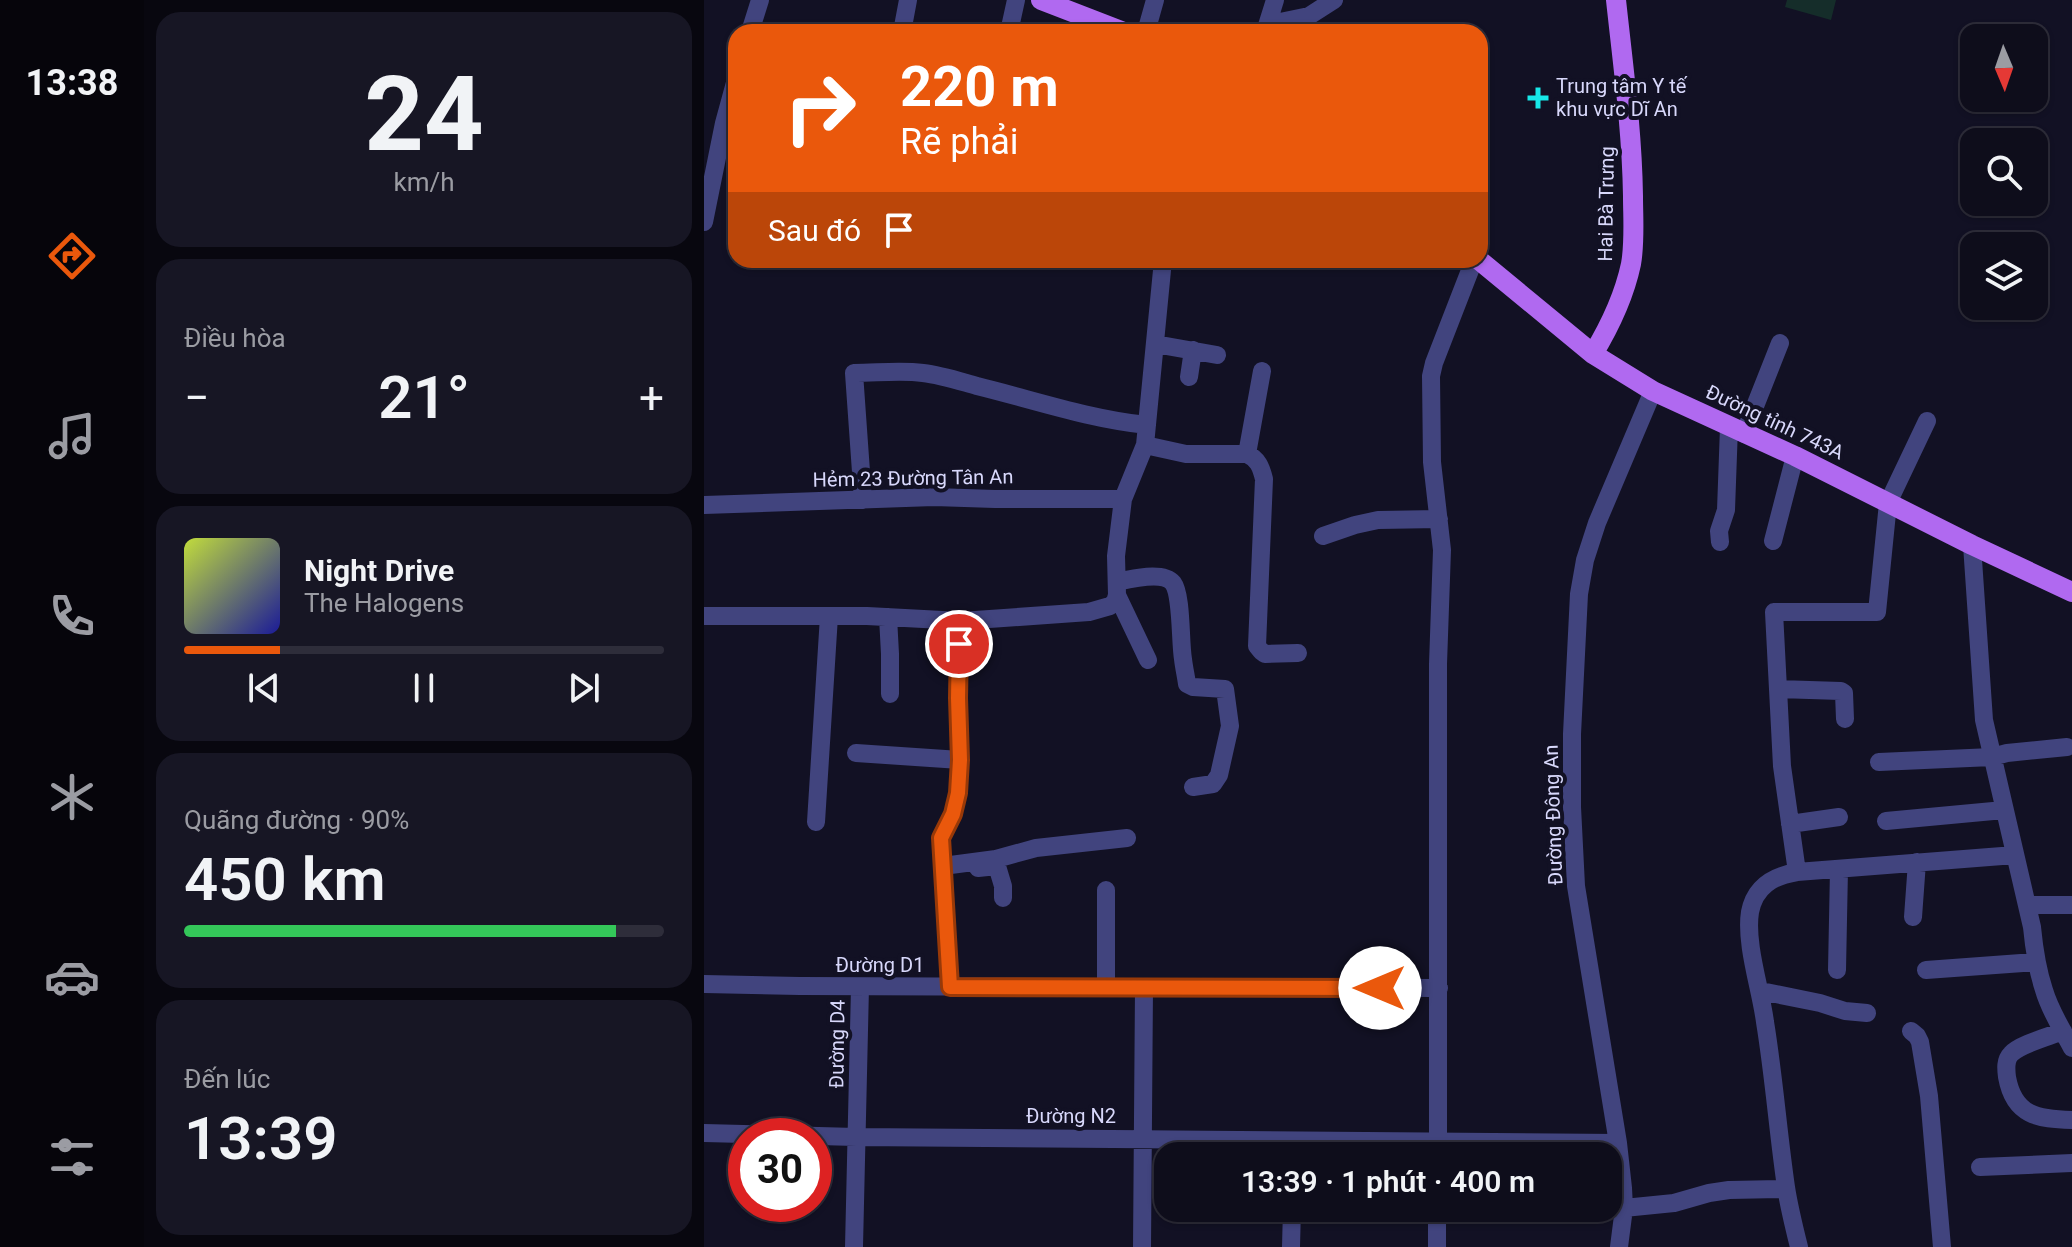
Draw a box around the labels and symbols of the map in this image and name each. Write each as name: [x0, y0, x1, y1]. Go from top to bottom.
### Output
north arrow: [1960, 24, 2048, 112]
place label: Trung tâm Y tế khu vực Dĩ An: [1556, 74, 1688, 121]
marker: Trung tâm Y tế khu vực Dĩ An: [1527, 87, 1549, 109]
street label: Hai Bà Trưng: [1593, 146, 1619, 262]
street label: Đường tỉnh 743A: [1702, 379, 1848, 465]
street label: Hẻm 23 Đường Tân An: [812, 464, 1014, 492]
pin: [925, 610, 993, 678]
street label: Đường Đông An: [1539, 744, 1567, 886]
position arrow: [1338, 946, 1422, 1030]
street label: Đường D1: [836, 953, 924, 977]
street label: Đường D4: [824, 999, 850, 1089]
street label: Đường N2: [1026, 1104, 1116, 1128]
speed limit sign: 30: [728, 1118, 832, 1222]

